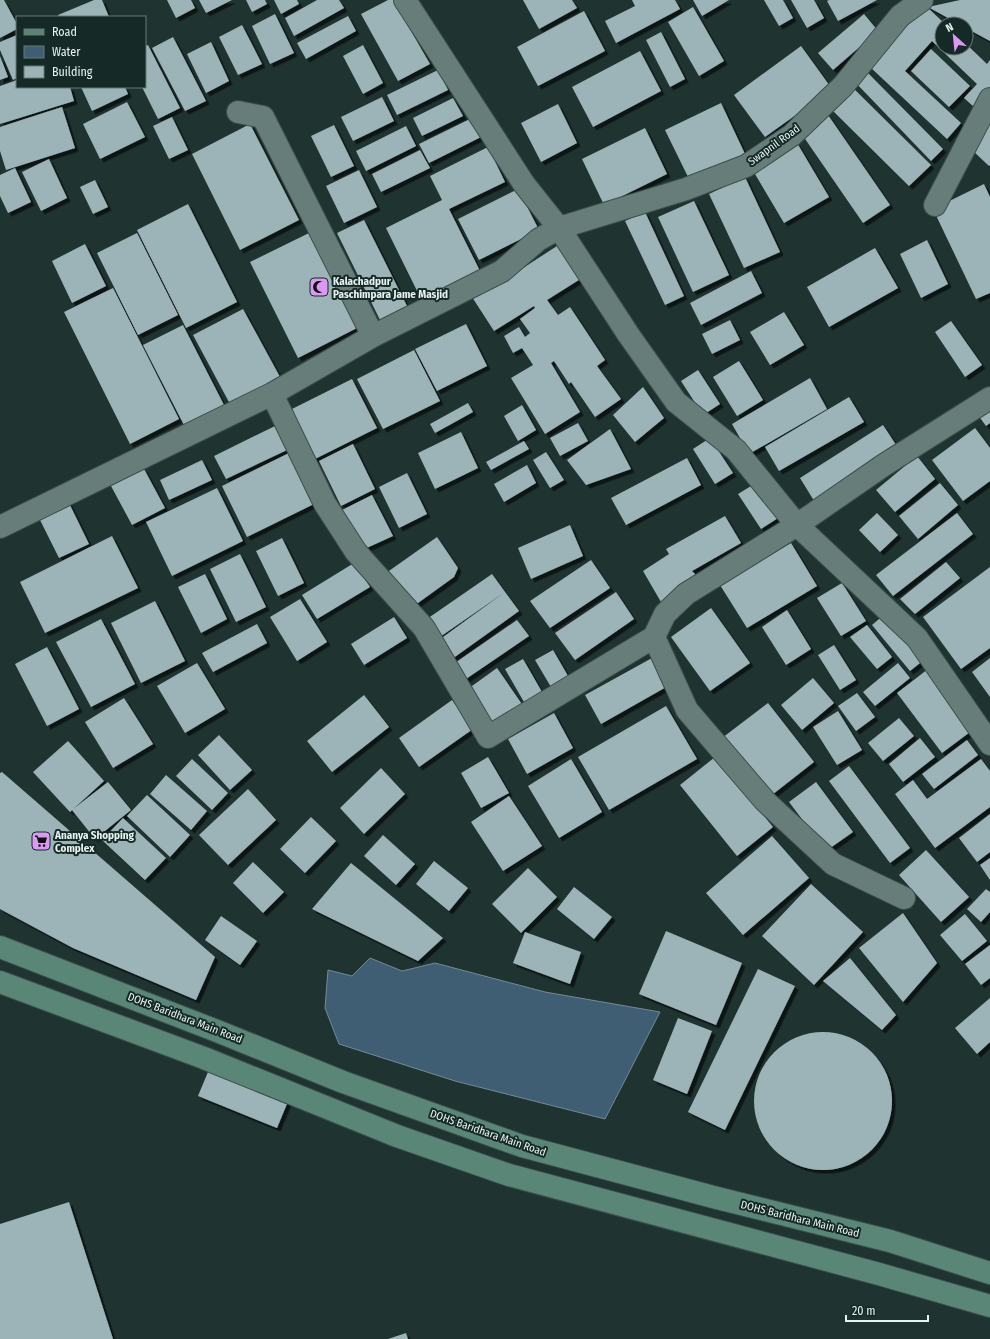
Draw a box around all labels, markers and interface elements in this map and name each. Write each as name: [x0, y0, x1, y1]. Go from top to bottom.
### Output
legend: [16, 16, 146, 88]
north arrow: [934, 16, 974, 56]
text: N: [944, 20, 956, 35]
text: Road: [52, 25, 77, 39]
text: Water: [52, 45, 81, 59]
text: Building: [52, 65, 93, 79]
street label: Swapnil Road: [746, 122, 802, 168]
place label: Kalachadpur Paschimpara Jame Masjid: [333, 275, 448, 301]
mosque icon: Kalachadpur Paschimpara Jame Masjid: [308, 276, 330, 298]
place label: Ananya Shopping Complex: [54, 829, 135, 855]
supermarket icon: Ananya Shopping Complex: [30, 830, 52, 852]
street label: DOHS Baridhara Main Road: [126, 990, 244, 1046]
street label: DOHS Baridhara Main Road: [428, 1107, 548, 1159]
street label: DOHS Baridhara Main Road: [739, 1198, 861, 1240]
scale bar: [846, 1297, 928, 1323]
text: 20 m: [852, 1304, 876, 1318]

